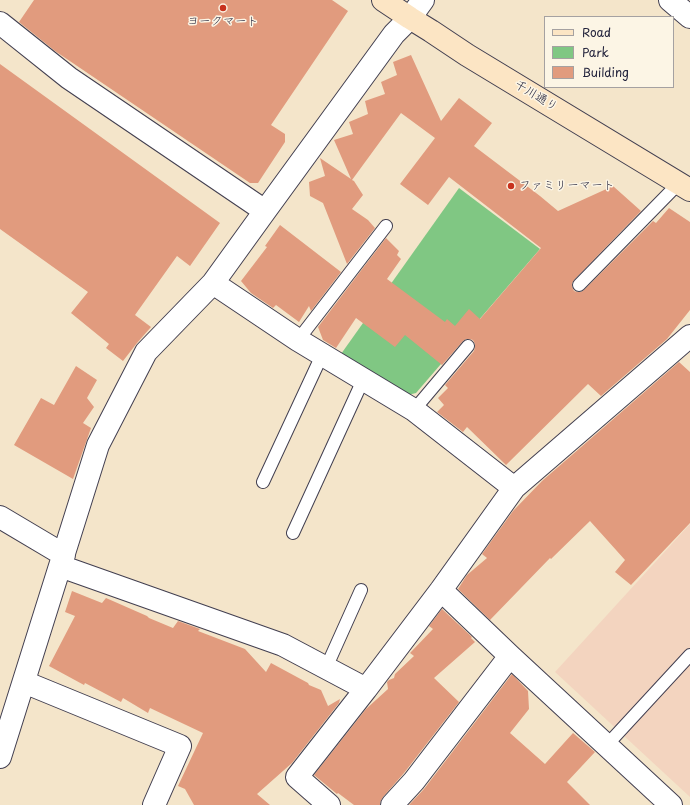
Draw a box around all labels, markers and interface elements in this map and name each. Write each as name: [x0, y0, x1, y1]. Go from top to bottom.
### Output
marker: ヨークマート: [218, 3, 228, 13]
place label: ヨークマート: [187, 15, 259, 29]
legend: [544, 16, 674, 88]
text: Road: [582, 23, 611, 41]
text: Park: [582, 43, 609, 61]
text: Building: [582, 63, 629, 81]
street label: 千川通り: [512, 77, 560, 115]
place label: ファミリーマート: [519, 179, 615, 193]
marker: ファミリーマート: [506, 181, 516, 191]

